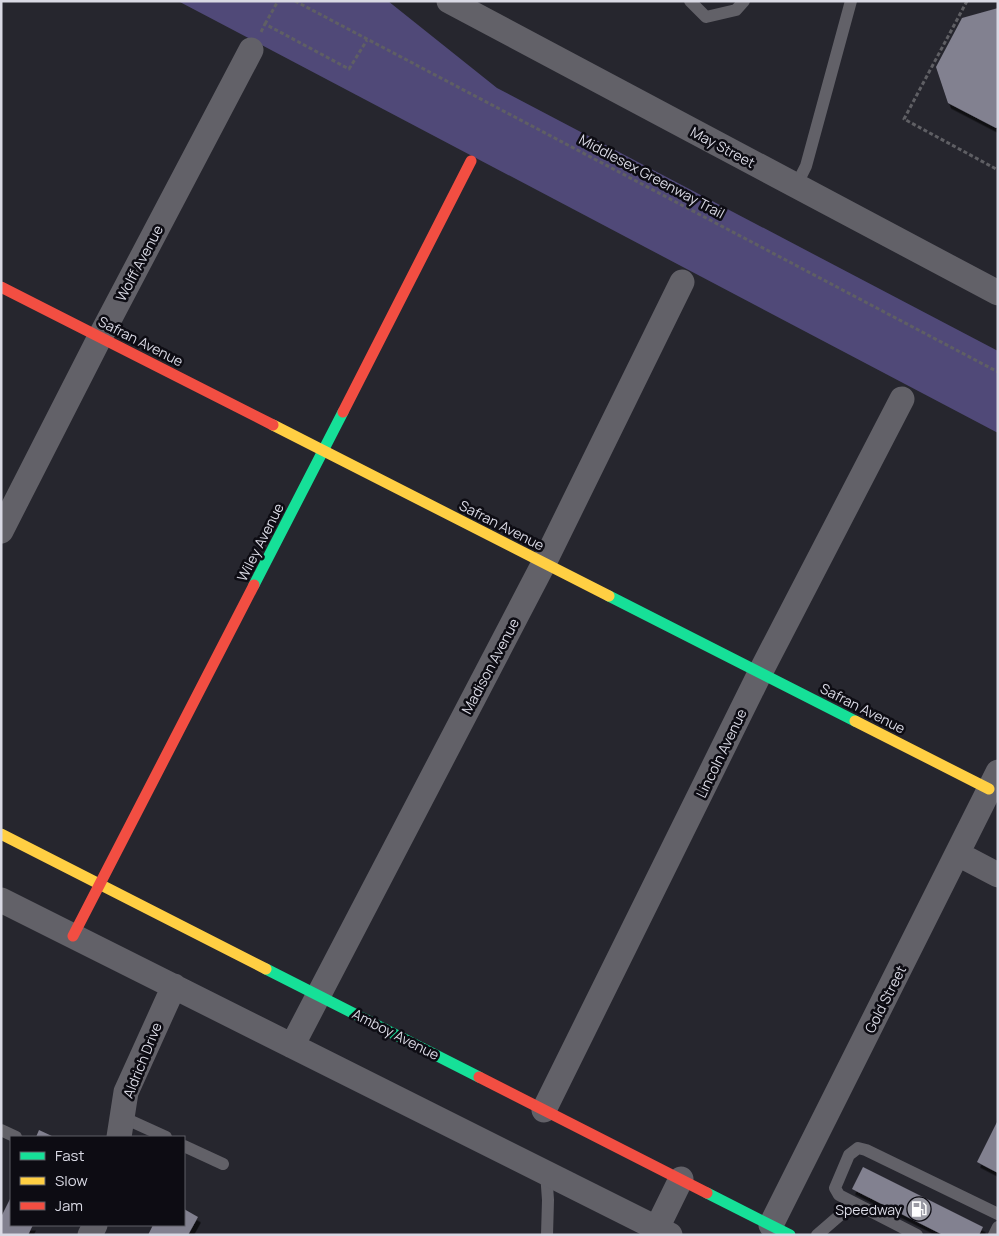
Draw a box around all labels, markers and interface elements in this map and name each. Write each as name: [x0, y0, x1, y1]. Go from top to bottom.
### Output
street label: May Street: [687, 122, 759, 172]
street label: Middlesex Greenway Trail: [576, 130, 728, 222]
street label: Wolff Avenue: [111, 222, 167, 304]
street label: Safran Avenue: [95, 311, 187, 371]
street label: Safran Avenue: [456, 495, 548, 555]
street label: Wiley Avenue: [232, 500, 288, 584]
street label: Madison Avenue: [457, 615, 523, 717]
street label: Safran Avenue: [817, 678, 909, 738]
street label: Lincoln Avenue: [691, 705, 751, 801]
street label: Gold Street: [860, 962, 910, 1036]
street label: Amboy Avenue: [349, 1004, 443, 1064]
street label: Aldrich Drive: [118, 1019, 166, 1101]
legend: [10, 1136, 185, 1226]
text: Fast: [55, 1145, 84, 1166]
text: Slow: [55, 1170, 88, 1191]
text: Jam: [55, 1195, 83, 1216]
fuel station icon: Speedway: [906, 1196, 932, 1222]
place label: Speedway: [835, 1200, 903, 1219]

